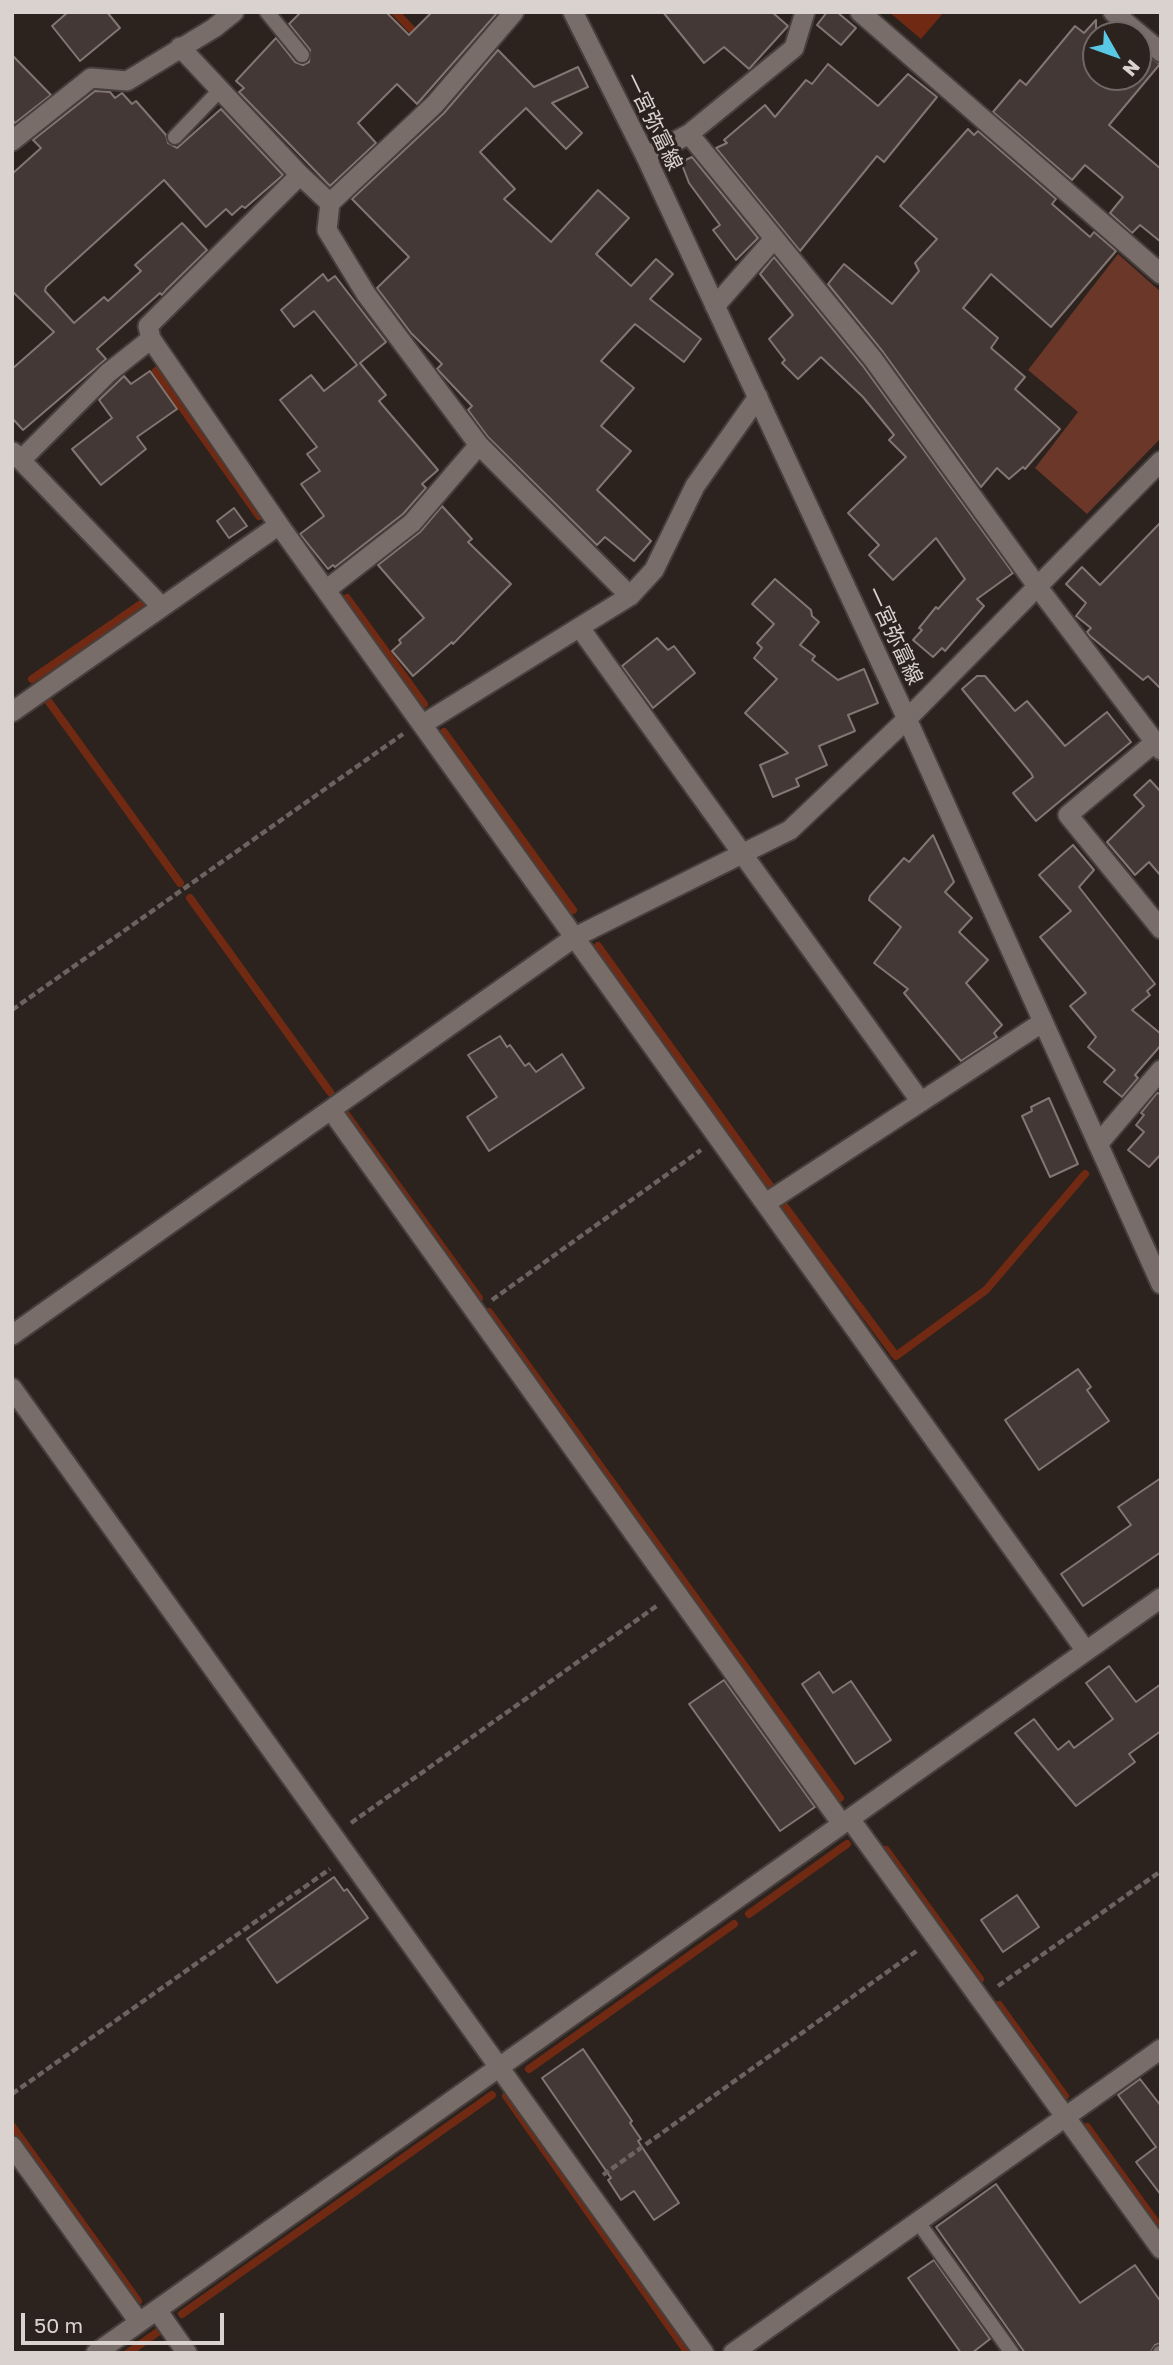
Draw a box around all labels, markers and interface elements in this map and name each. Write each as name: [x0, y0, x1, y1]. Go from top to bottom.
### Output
north arrow: [1082, 21, 1152, 91]
text: N: [1118, 56, 1145, 81]
street label: 一宮弥富線: [619, 69, 687, 175]
street label: 一宮弥富線: [860, 583, 928, 689]
scale bar: [24, 2298, 228, 2342]
text: 50 m: [34, 2312, 83, 2338]

